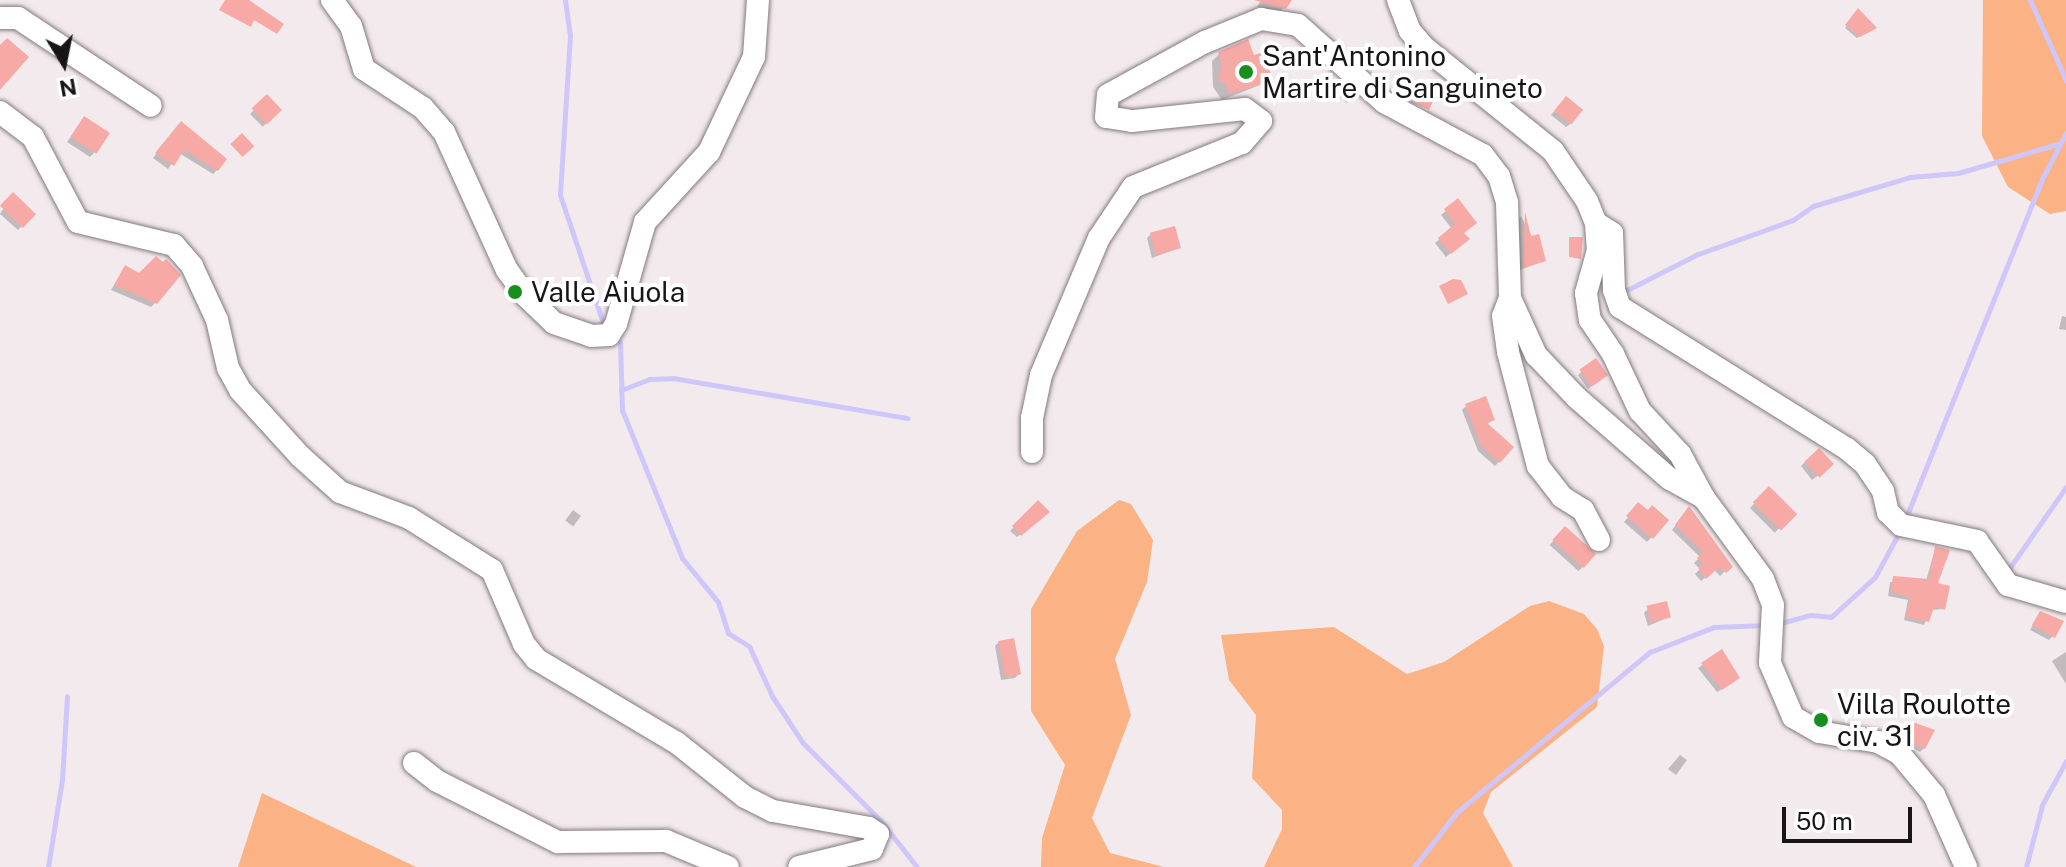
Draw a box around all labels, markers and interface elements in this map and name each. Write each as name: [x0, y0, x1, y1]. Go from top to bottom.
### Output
north arrow: [24, 24, 104, 104]
place label: Sant'Antonino Martire di Sanguineto: [1262, 39, 1543, 105]
marker: Sant'Antonino Martire di Sanguineto: [1237, 63, 1255, 81]
text: N: [57, 73, 79, 102]
place label: Valle Aiuola: [531, 275, 685, 309]
marker: Valle Aiuola: [506, 283, 524, 301]
place label: Villa Roulotte civ. 31: [1837, 687, 2011, 753]
marker: Villa Roulotte civ. 31: [1812, 711, 1830, 729]
scale bar: [1786, 791, 1916, 841]
text: 50 m: [1796, 807, 1853, 835]

